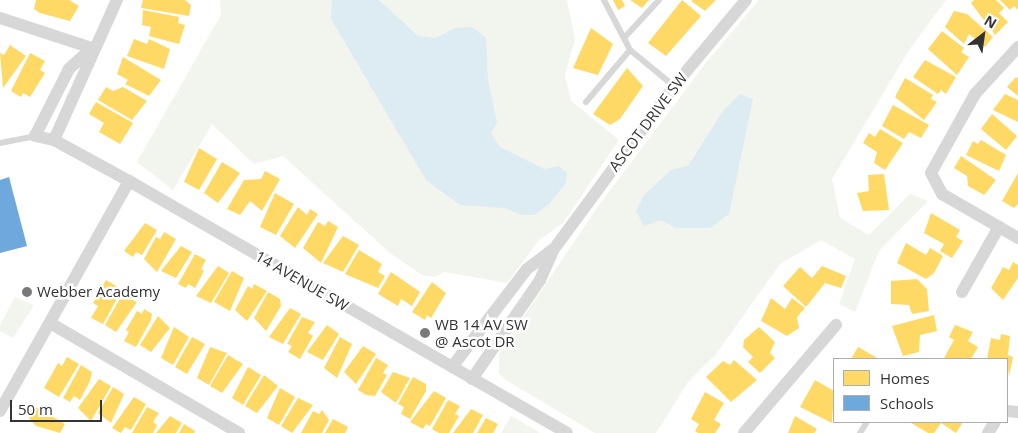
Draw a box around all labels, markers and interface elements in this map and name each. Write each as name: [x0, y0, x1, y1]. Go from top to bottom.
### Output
north arrow: [958, 10, 1008, 60]
text: N: [981, 10, 1000, 33]
street label: ASCOT DRIVE SW: [605, 69, 691, 175]
street label: 14 AVENUE SW: [252, 247, 352, 315]
place label: Webber Academy: [37, 283, 160, 301]
marker: Webber Academy: [21, 286, 33, 298]
place label: WB 14 AV SW @ Ascot DR: [435, 315, 528, 350]
marker: WB 14 AV SW @ Ascot DR: [419, 327, 431, 339]
legend: [833, 358, 1008, 423]
text: Homes: [880, 368, 930, 388]
scale bar: [12, 390, 105, 422]
text: Schools: [880, 393, 934, 413]
text: 50 m: [18, 399, 53, 419]

